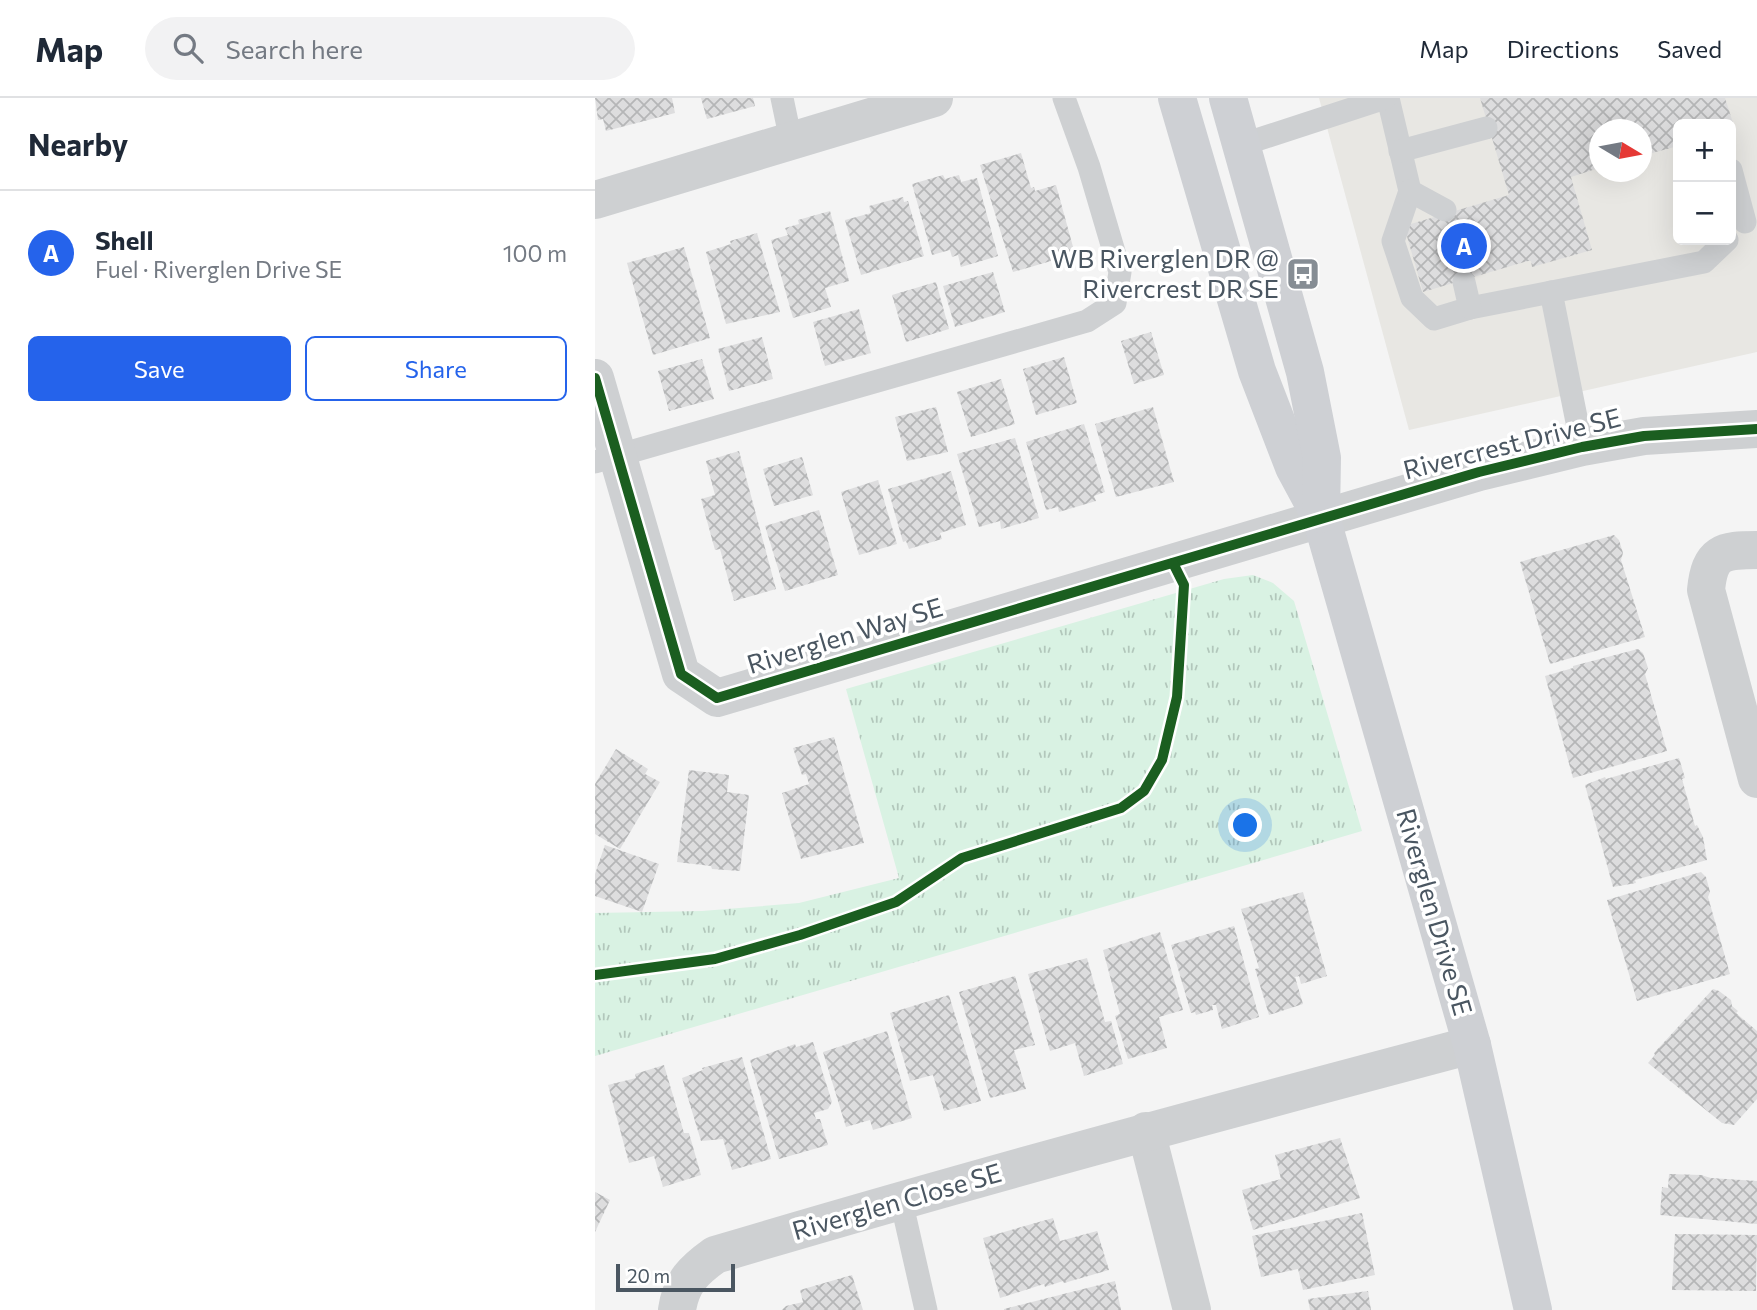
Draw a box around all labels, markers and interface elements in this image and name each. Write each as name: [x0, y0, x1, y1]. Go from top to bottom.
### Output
search box: [145, 17, 635, 80]
text: Map: [35, 28, 103, 69]
icon: search: [169, 29, 207, 67]
text: Search here: [225, 33, 363, 64]
text: Map: [1419, 34, 1469, 63]
text: Directions: [1507, 34, 1619, 63]
text: Saved: [1657, 34, 1722, 63]
north arrow: [1589, 119, 1652, 182]
map controls: [1673, 119, 1736, 245]
button: +: [1673, 119, 1736, 182]
text: Nearby: [28, 125, 128, 162]
button: −: [1673, 182, 1736, 245]
pin: A: [1441, 220, 1487, 272]
text: Shell: [95, 224, 154, 255]
text: A: [43, 239, 59, 267]
text: 100 m: [503, 239, 567, 267]
place label: WB Riverglen DR @ Rivercrest DR SE: [1051, 242, 1279, 303]
text: Fuel · Riverglen Drive SE: [95, 255, 342, 283]
bus stop icon: WB Riverglen DR @ Rivercrest DR SE: [1284, 255, 1322, 293]
button: Save: [28, 336, 291, 401]
button: Share: [305, 336, 567, 401]
street label: Rivercrest Drive SE: [1400, 401, 1624, 485]
street label: Riverglen Way SE: [743, 590, 946, 679]
street label: Riverglen Drive SE: [1391, 805, 1480, 1019]
your location: [1228, 808, 1262, 842]
street label: Riverglen Close SE: [788, 1156, 1005, 1245]
scale bar: [616, 1261, 735, 1293]
text: 20 m: [627, 1264, 670, 1287]

